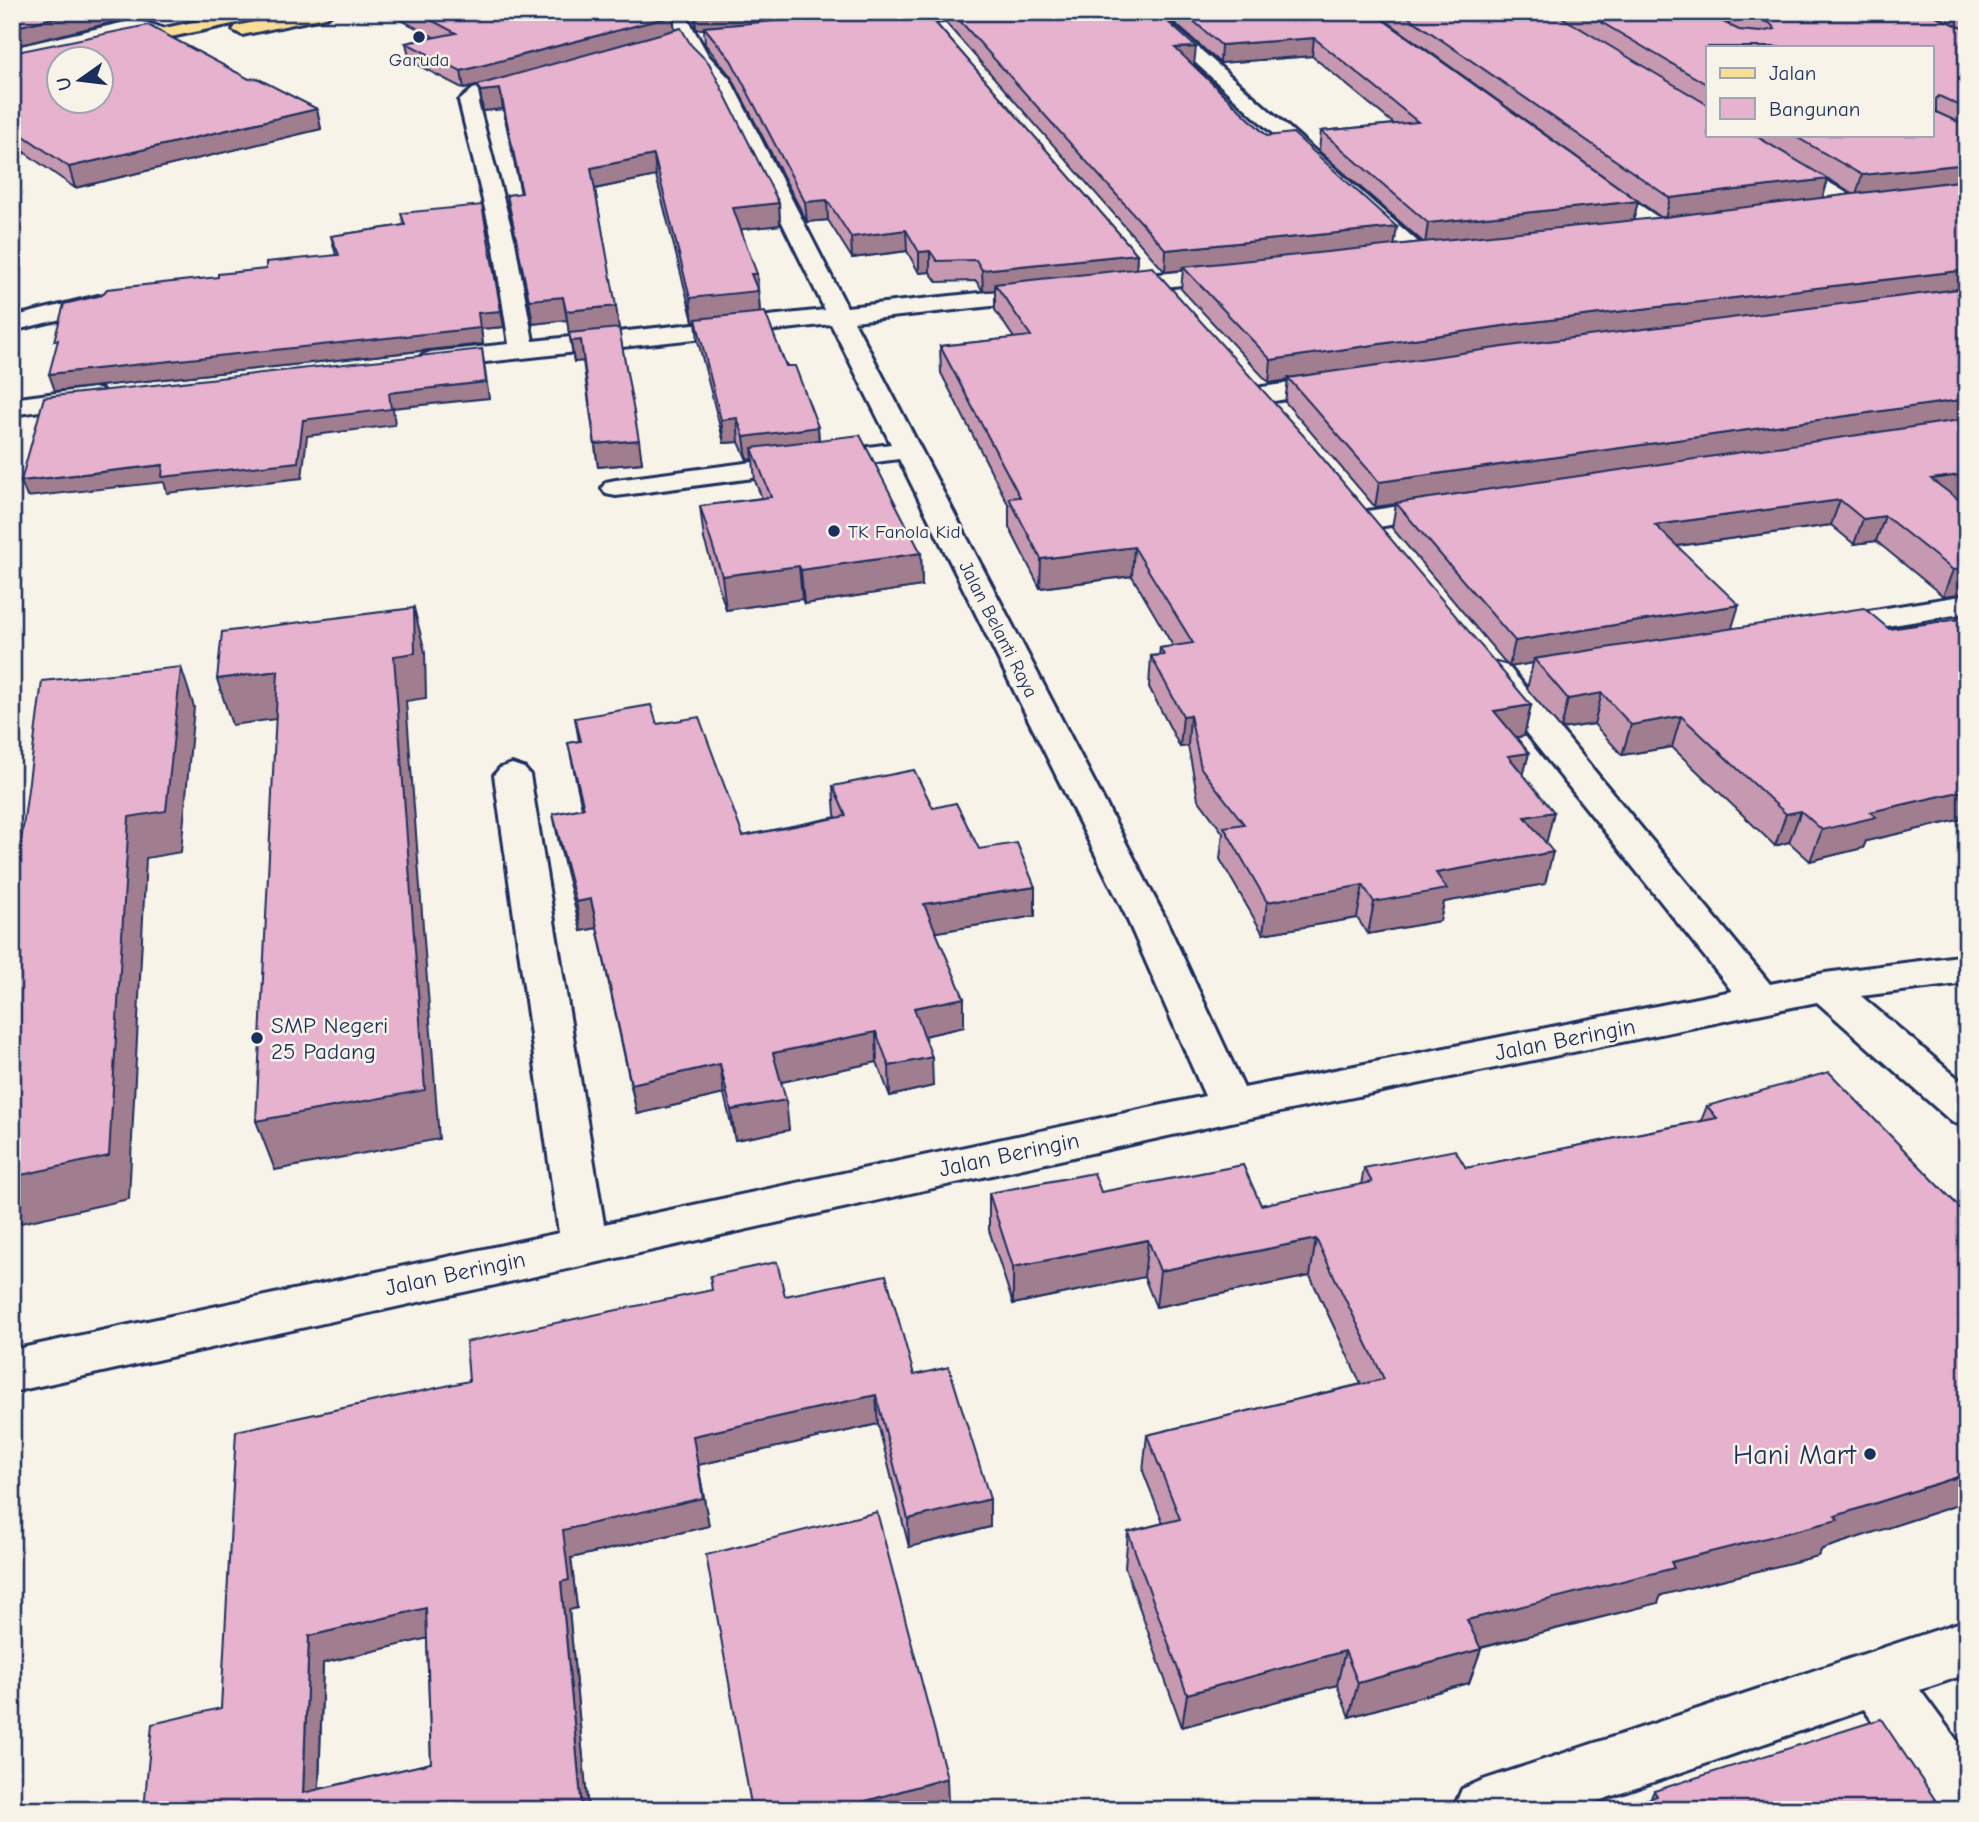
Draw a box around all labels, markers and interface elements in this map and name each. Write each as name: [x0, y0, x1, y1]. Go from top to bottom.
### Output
marker: Garuda: [411, 29, 427, 45]
north arrow: [46, 46, 116, 116]
legend: [1706, 46, 1934, 136]
place label: Garuda: [389, 49, 449, 71]
text: Jalan: [1769, 61, 1816, 85]
text: U: [52, 75, 77, 93]
text: Bangunan: [1769, 97, 1860, 121]
place label: TK Fanola Kid: [848, 521, 960, 543]
marker: TK Fanola Kid: [826, 523, 842, 539]
street label: Jalan Belanti Raya: [954, 558, 1042, 701]
place label: SMP Negeri 25 Padang: [271, 1012, 388, 1065]
street label: Jalan Beringin: [1492, 1013, 1638, 1066]
marker: SMP Negeri 25 Padang: [249, 1030, 265, 1046]
street label: Jalan Beringin: [937, 1126, 1082, 1183]
street label: Jalan Beringin: [383, 1245, 528, 1302]
place label: Hani Mart: [1733, 1439, 1857, 1471]
marker: Hani Mart: [1862, 1446, 1878, 1462]

